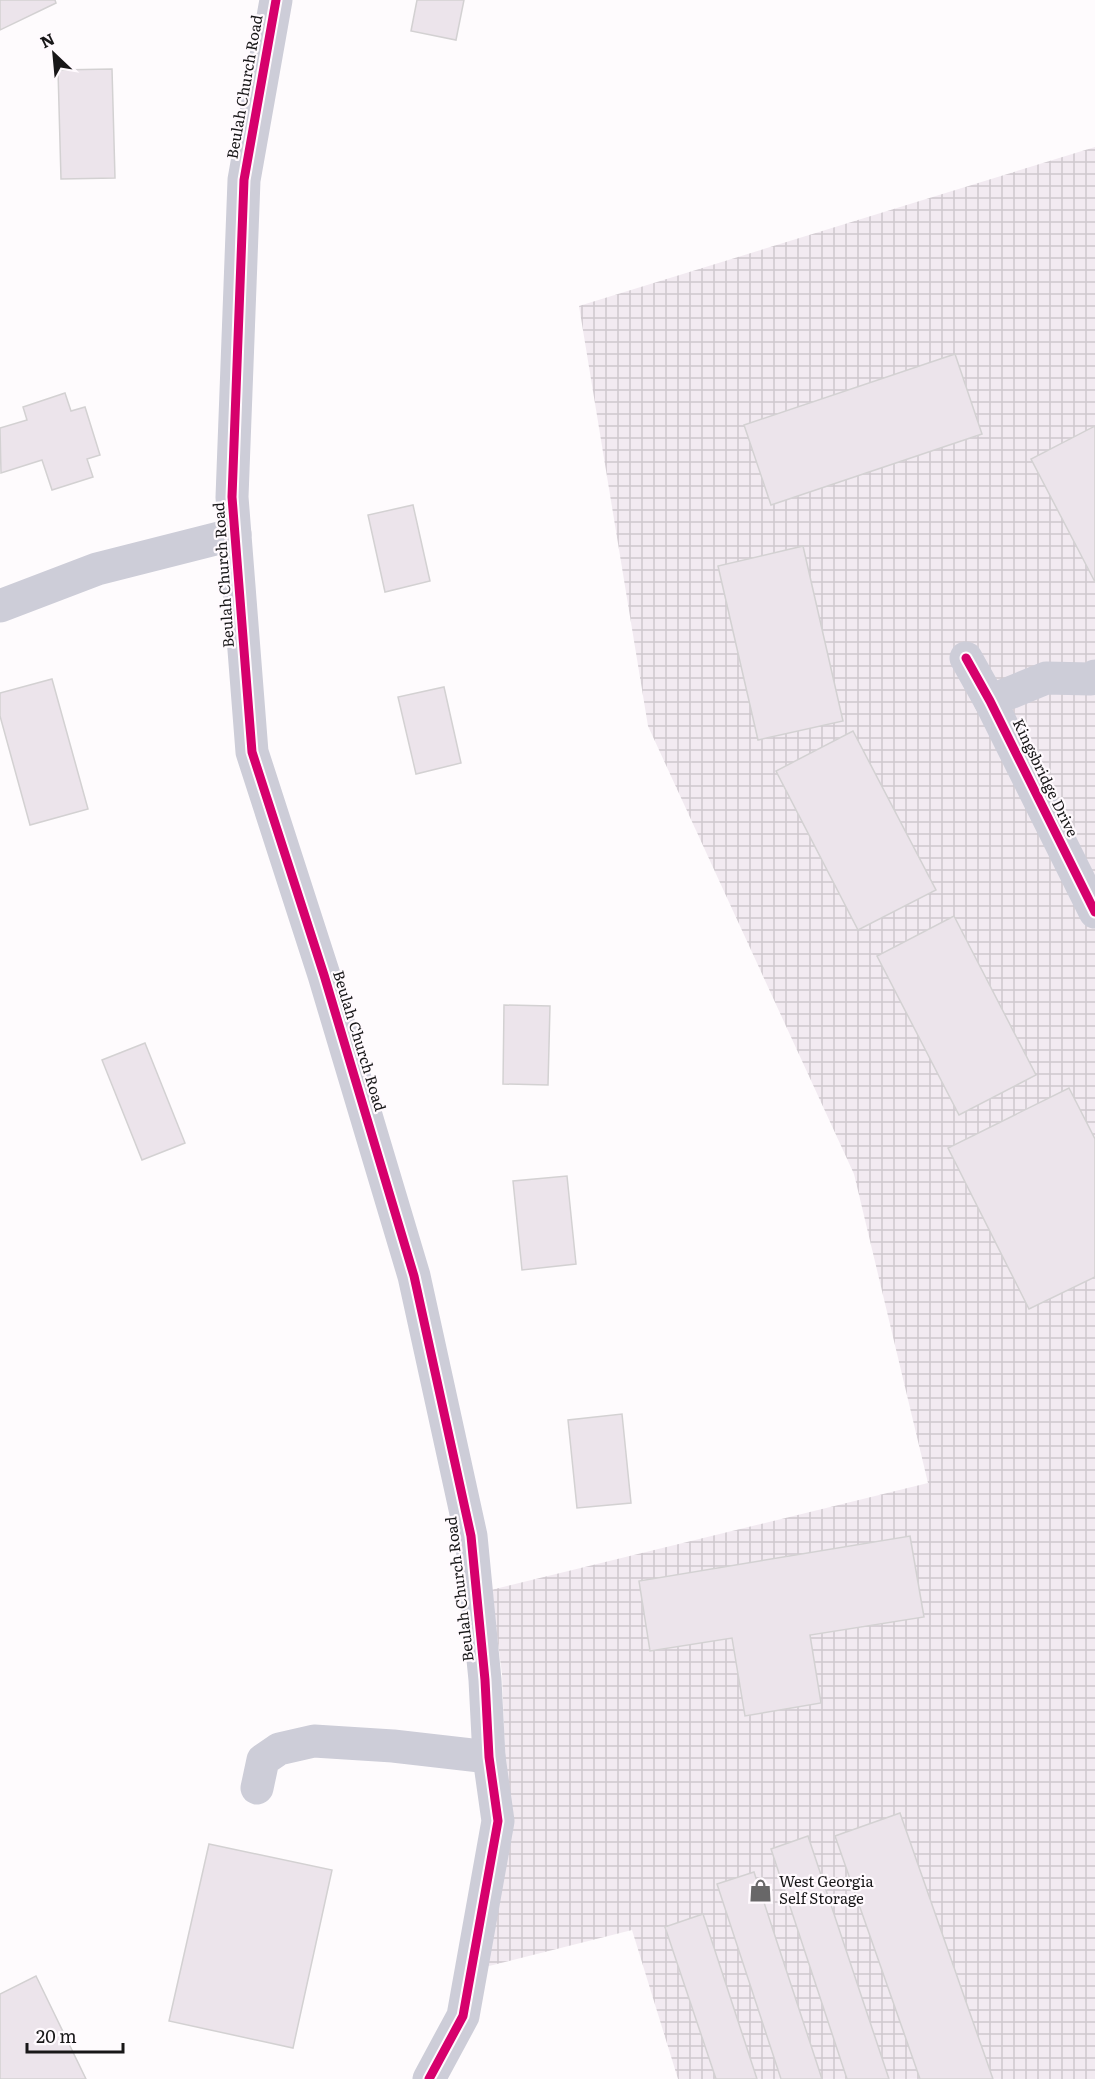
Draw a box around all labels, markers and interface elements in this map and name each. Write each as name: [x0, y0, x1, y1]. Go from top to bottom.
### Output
street label: Beulah Church Road: [220, 13, 268, 161]
north arrow: [24, 24, 84, 84]
text: N: [36, 26, 58, 53]
street label: Beulah Church Road: [206, 501, 239, 649]
street label: Kingsbridge Drive: [1008, 714, 1085, 841]
street label: Beulah Church Road: [328, 967, 393, 1114]
street label: Beulah Church Road: [438, 1515, 479, 1663]
place label: West Georgia Self Storage: [779, 1869, 874, 1909]
shop icon: West Georgia Self Storage: [748, 1878, 774, 1904]
scale bar: [27, 2016, 123, 2054]
text: 20 m: [36, 2022, 77, 2049]

